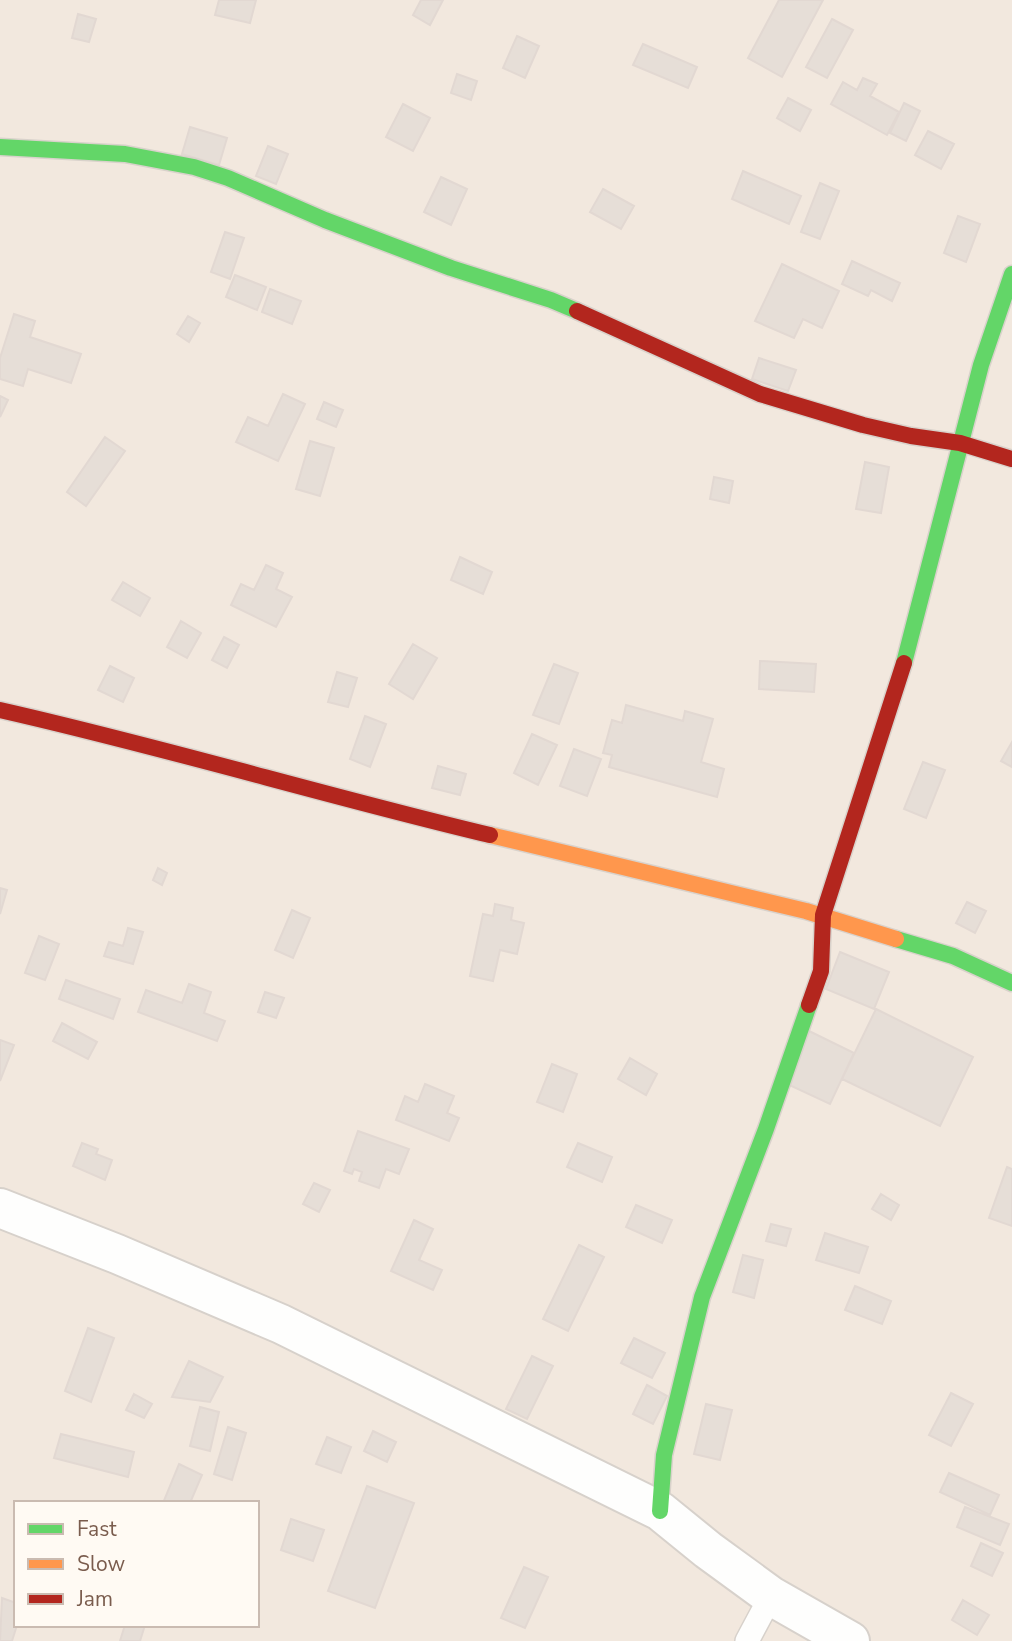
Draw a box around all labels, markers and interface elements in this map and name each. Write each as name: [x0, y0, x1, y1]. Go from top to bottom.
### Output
legend: [14, 1501, 259, 1627]
text: Fast: [77, 1515, 117, 1543]
text: Slow: [77, 1550, 126, 1578]
text: Jam: [76, 1585, 113, 1613]

